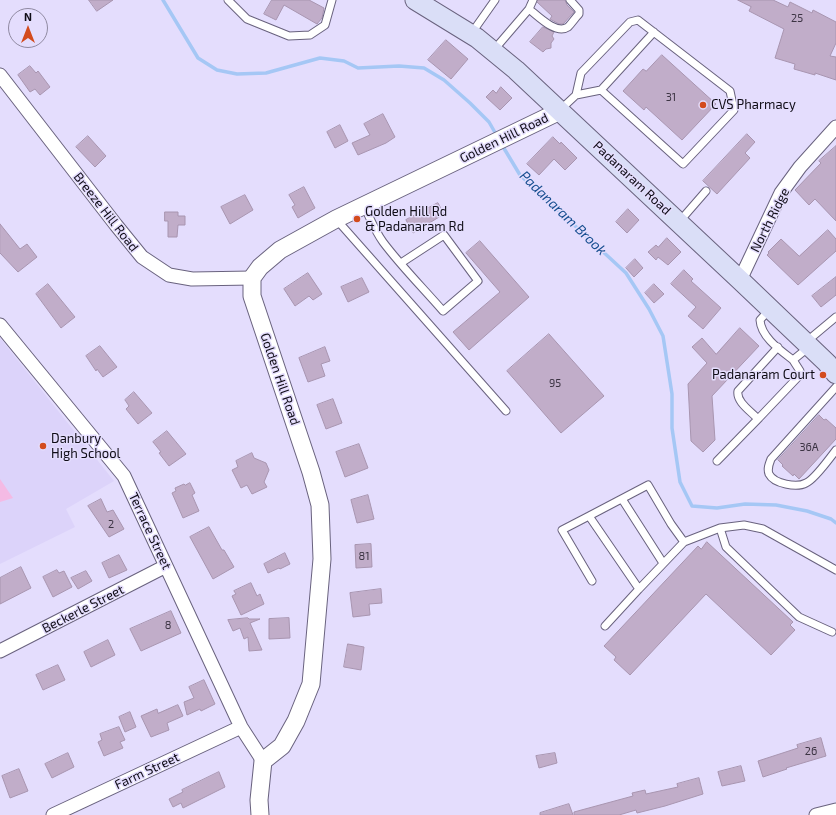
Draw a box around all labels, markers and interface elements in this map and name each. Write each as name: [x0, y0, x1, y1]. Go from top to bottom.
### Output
north arrow: [8, 8, 48, 48]
text: N: [24, 10, 32, 23]
house number: 25: [791, 11, 803, 25]
house number: 31: [666, 90, 676, 104]
place label: CVS Pharmacy: [711, 97, 796, 113]
marker: CVS Pharmacy: [698, 100, 708, 110]
street label: Golden Hill Road: [457, 110, 551, 166]
street label: Padanaram Road: [590, 138, 674, 218]
water label: Padanaram Brook: [516, 167, 610, 259]
street label: Breeze Hill Road: [70, 169, 142, 255]
street label: North Ridge: [747, 185, 793, 255]
place label: Golden Hill Rd & Padanaram Rd: [365, 204, 464, 235]
marker: Golden Hill Rd & Padanaram Rd: [352, 214, 362, 224]
street label: Golden Hill Road: [257, 331, 303, 427]
place label: Padanaram Court: [712, 367, 815, 383]
marker: Padanaram Court: [818, 370, 828, 380]
house number: 95: [549, 376, 561, 390]
place label: Danbury High School: [51, 431, 120, 462]
house number: 36A: [799, 440, 819, 454]
marker: Danbury High School: [38, 441, 48, 451]
street label: Terrace Street: [125, 490, 175, 572]
house number: 2: [108, 517, 114, 531]
house number: 81: [358, 549, 370, 563]
street label: Beckerle Street: [39, 582, 127, 636]
house number: 8: [165, 618, 171, 632]
house number: 26: [805, 744, 817, 758]
street label: Farm Street: [112, 749, 182, 793]

